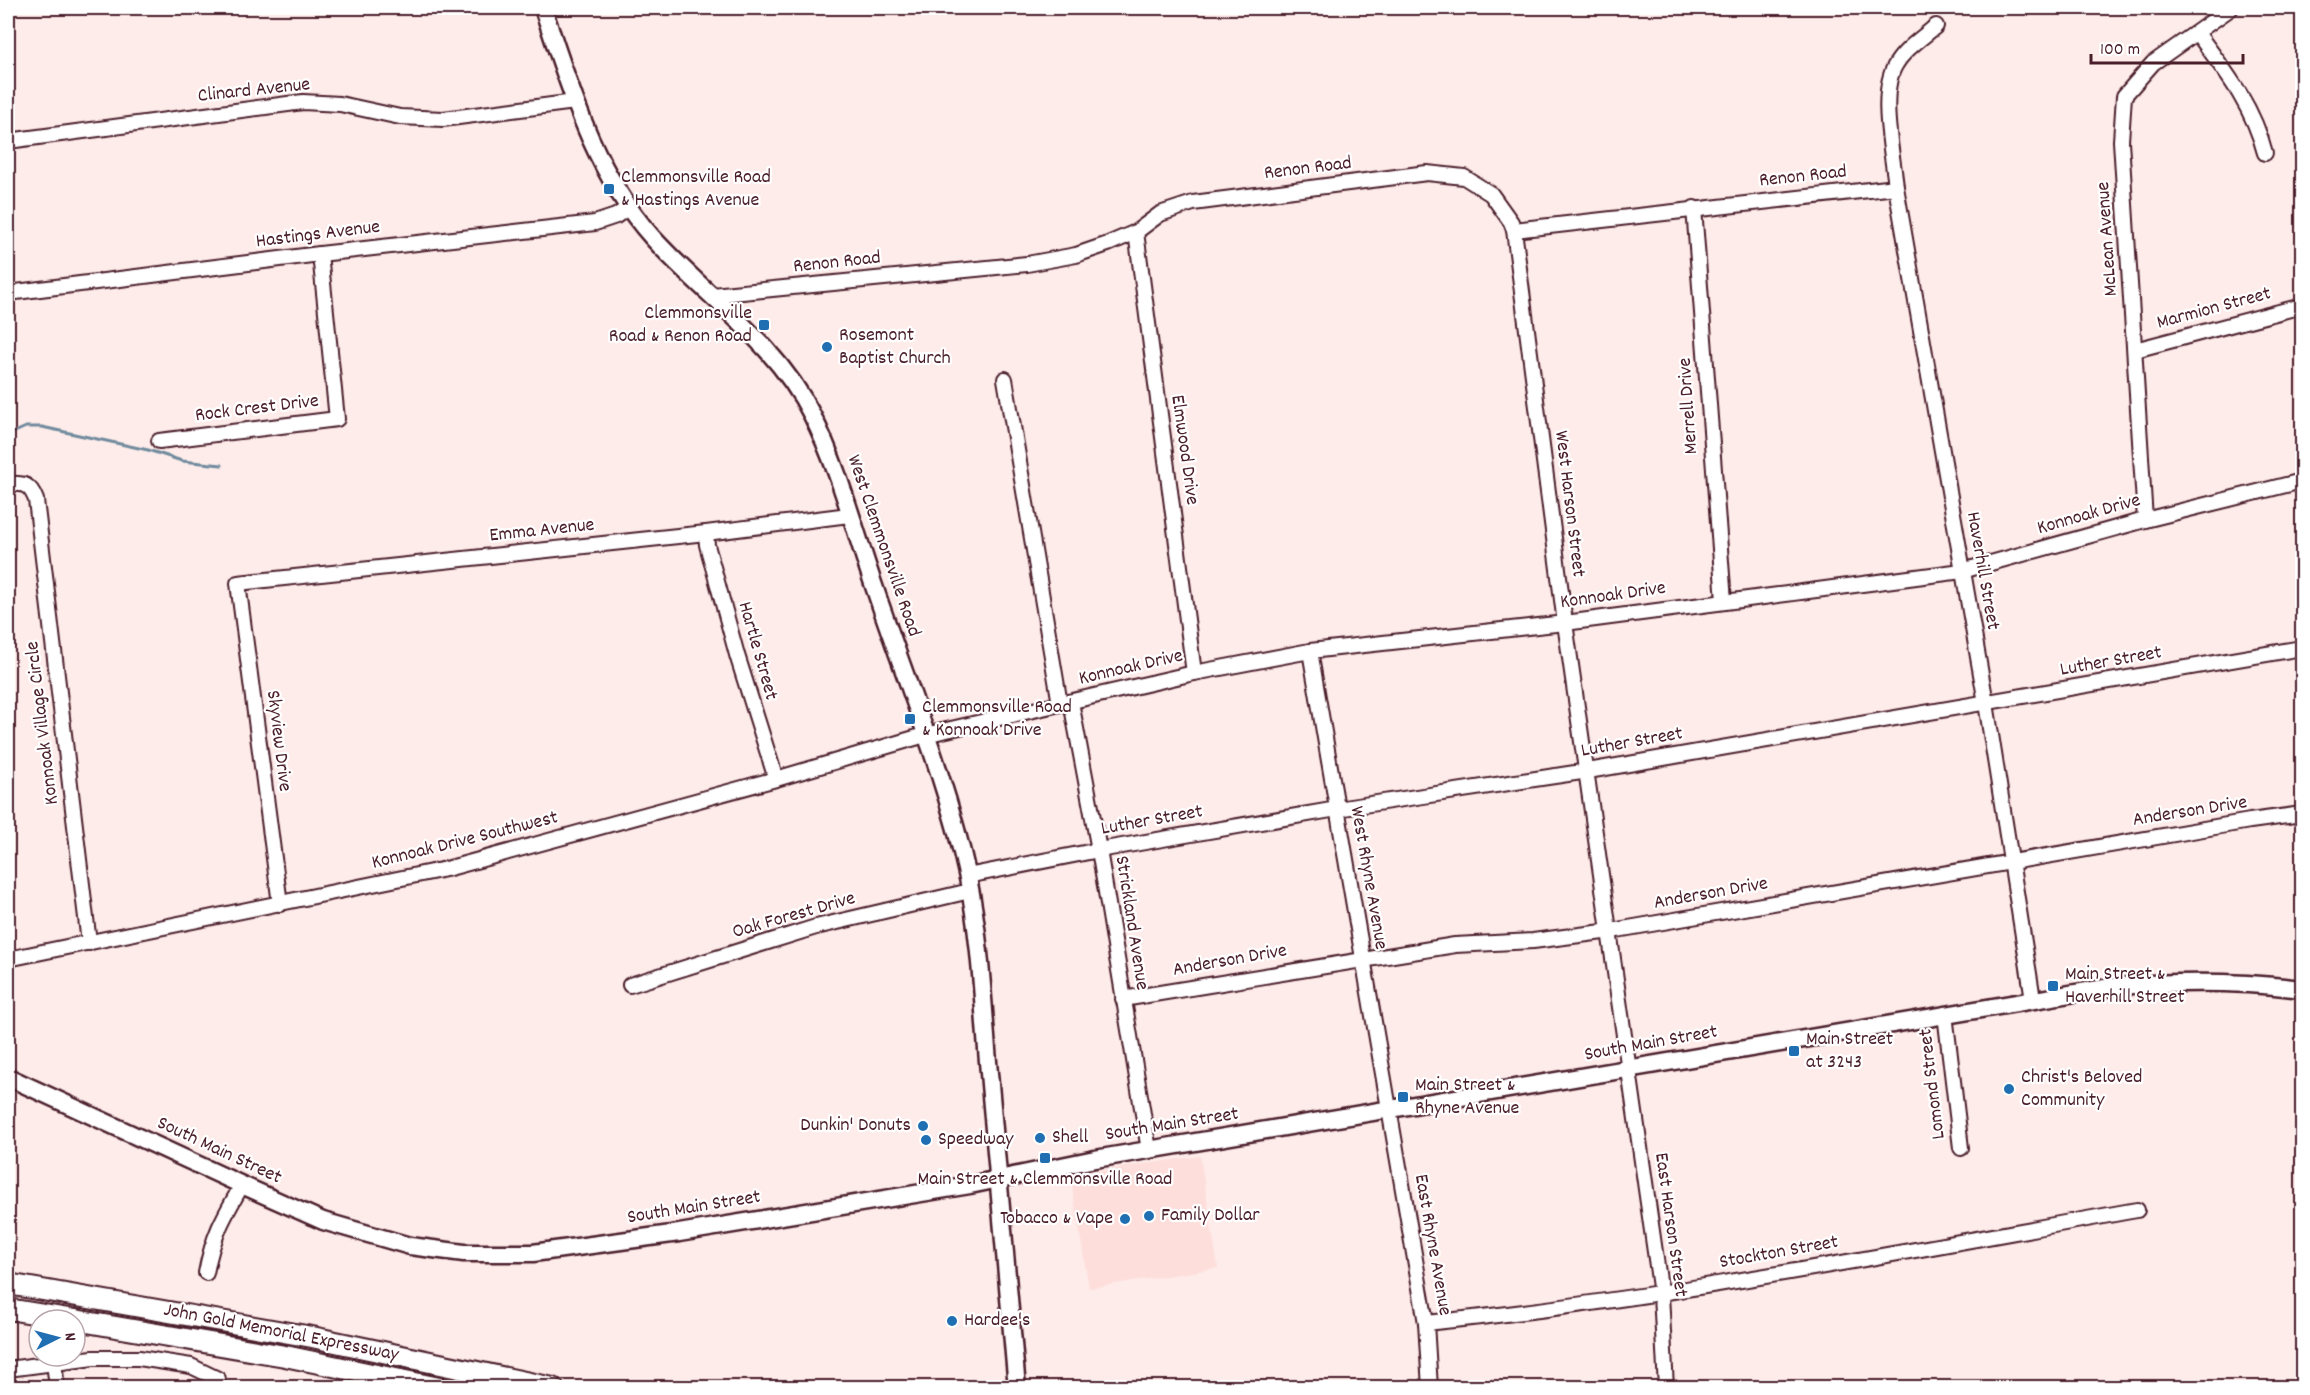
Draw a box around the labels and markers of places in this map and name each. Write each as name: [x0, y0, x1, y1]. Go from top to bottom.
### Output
place label: Clemmonsville Road & Hastings Avenue: [621, 164, 771, 215]
marker: Clemmonsville Road & Hastings Avenue: [602, 182, 616, 196]
place label: Clemmonsville Road & Renon Road: [609, 300, 752, 351]
marker: Clemmonsville Road & Renon Road: [757, 318, 771, 332]
place label: Rosemont Baptist Church: [839, 322, 951, 373]
marker: Rosemont Baptist Church: [820, 340, 834, 354]
place label: Clemmonsville Road & Konnoak Drive: [922, 694, 1072, 745]
marker: Clemmonsville Road & Konnoak Drive: [903, 712, 917, 726]
place label: Main Street & Haverhill Street: [2065, 961, 2185, 1012]
marker: Main Street & Haverhill Street: [2046, 979, 2060, 993]
place label: Main Street at 3243: [1806, 1026, 1893, 1077]
marker: Main Street at 3243: [1787, 1044, 1801, 1058]
place label: Christ's Beloved Community: [2021, 1064, 2142, 1115]
place label: Main Street & Rhyne Avenue: [1415, 1072, 1520, 1123]
marker: Christ's Beloved Community: [2002, 1082, 2016, 1096]
marker: Main Street & Rhyne Avenue: [1396, 1090, 1410, 1104]
place label: Dunkin' Donuts: [800, 1112, 911, 1140]
marker: Dunkin' Donuts: [916, 1119, 930, 1133]
place label: Shell: [1052, 1124, 1089, 1152]
place label: Speedway: [938, 1126, 1014, 1154]
marker: Shell: [1033, 1131, 1047, 1145]
marker: Speedway: [919, 1133, 933, 1147]
marker: Main Street & Clemmonsville Road: [1038, 1151, 1052, 1165]
place label: Main Street & Clemmonsville Road: [918, 1166, 1172, 1194]
place label: Family Dollar: [1161, 1202, 1260, 1230]
place label: Tobacco & Vape: [1000, 1205, 1113, 1233]
marker: Family Dollar: [1142, 1209, 1156, 1223]
marker: Tobacco & Vape: [1118, 1212, 1132, 1226]
place label: Hardee's: [964, 1307, 1030, 1335]
marker: Hardee's: [945, 1314, 959, 1328]

